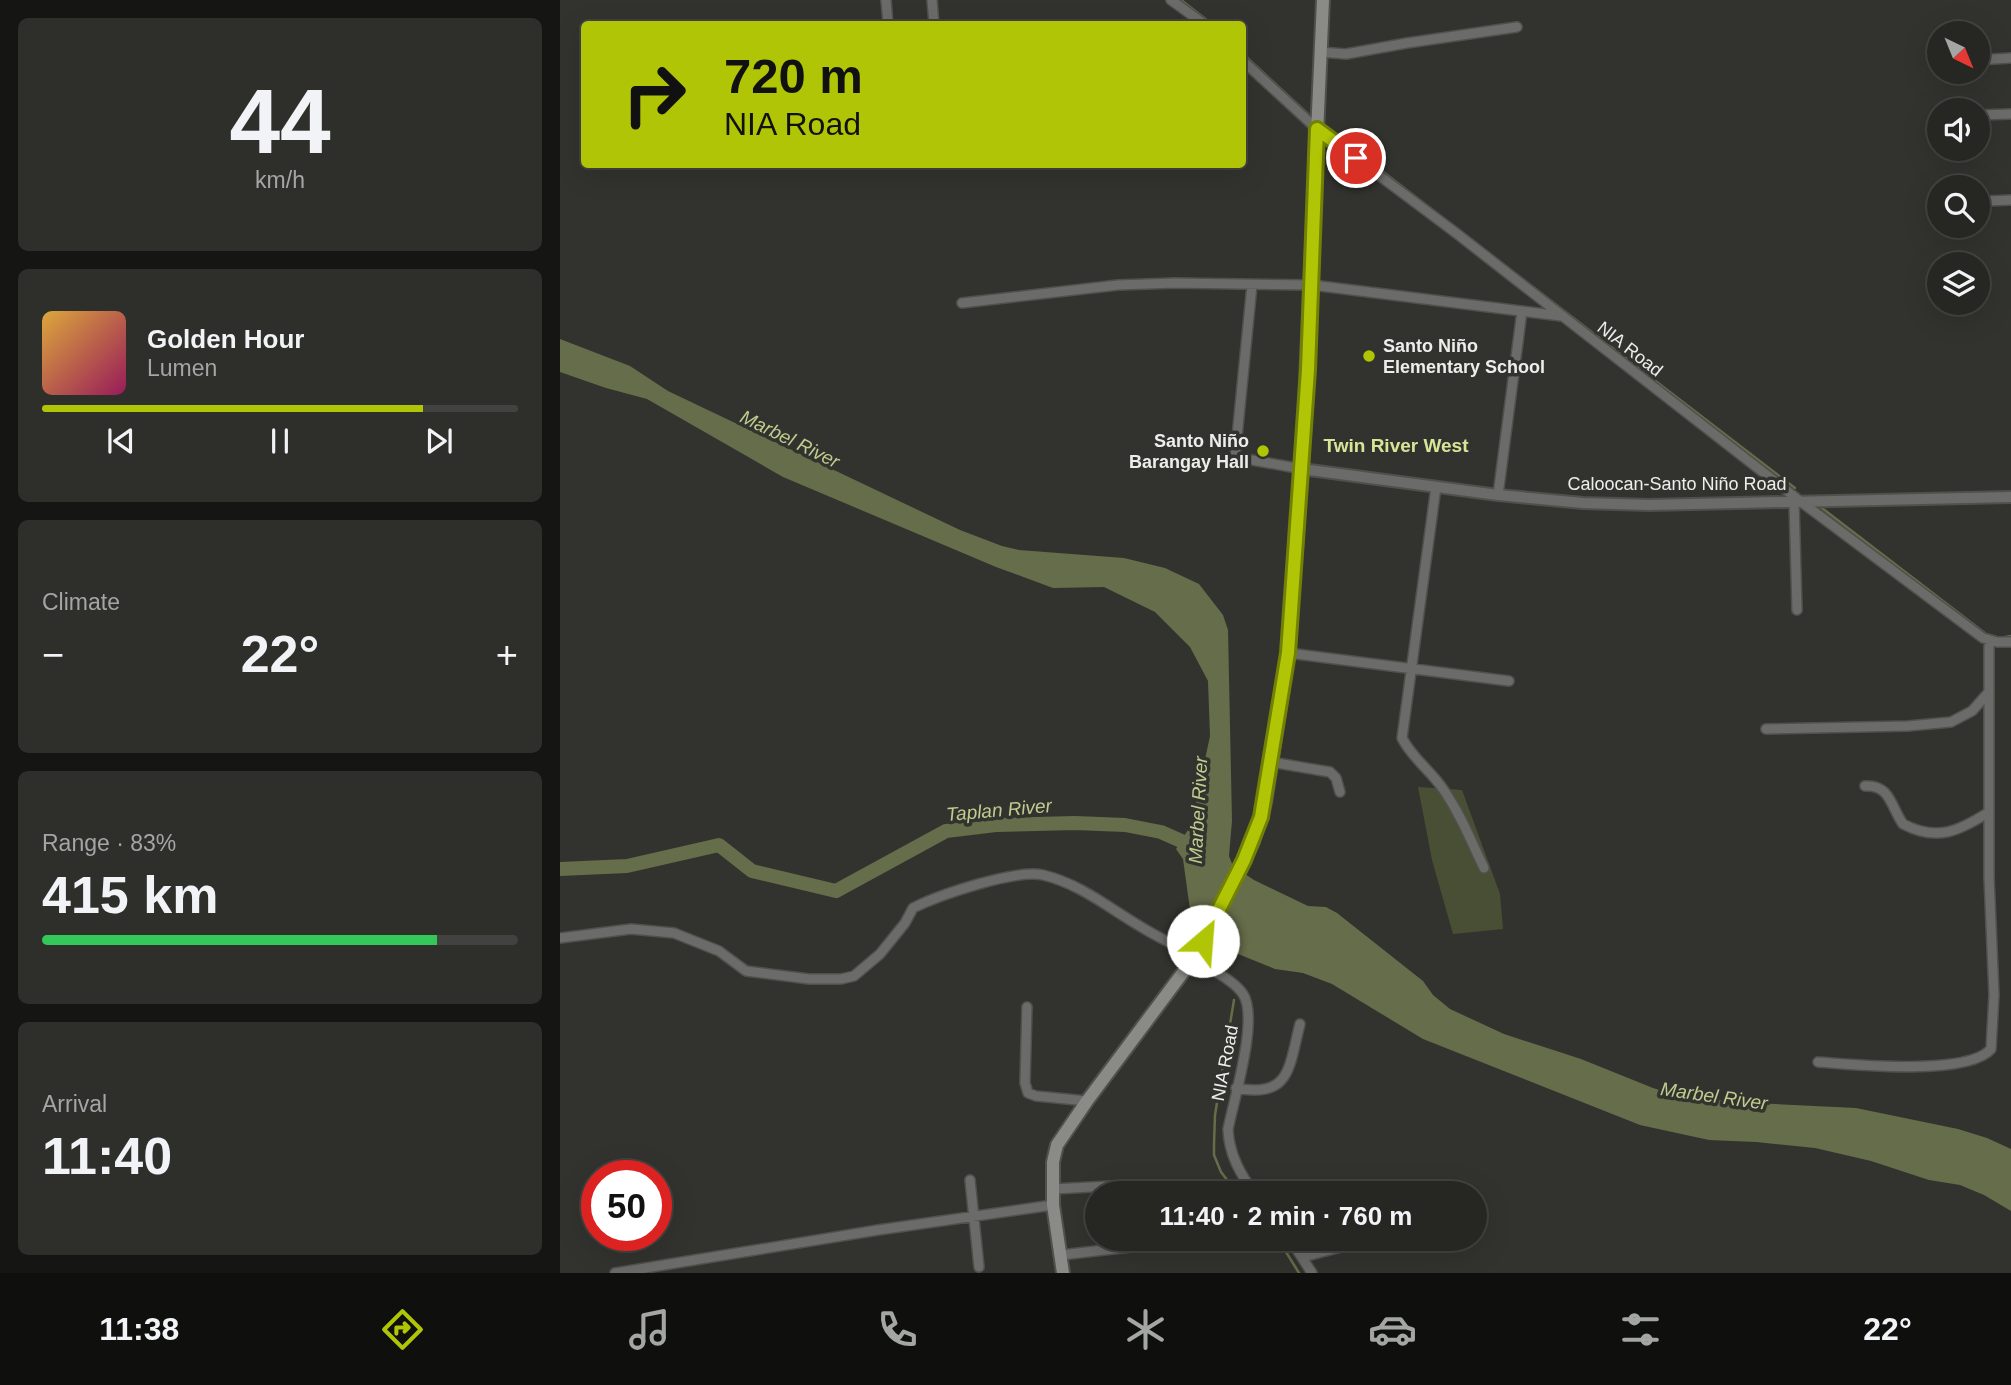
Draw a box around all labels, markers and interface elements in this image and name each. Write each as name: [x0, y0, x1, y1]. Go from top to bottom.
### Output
north arrow: [1927, 21, 1990, 84]
map controls: [1927, 21, 1990, 315]
icon: right: [609, 49, 700, 140]
text: 720 m: [724, 49, 863, 103]
text: 44: [229, 71, 331, 172]
button: sound: [1927, 98, 1990, 161]
text: NIA Road: [724, 106, 861, 142]
pin: [1326, 128, 1386, 188]
icon: arrive: [1337, 139, 1375, 177]
text: km/h: [255, 167, 305, 193]
button: search: [1927, 175, 1990, 238]
button: layers: [1927, 252, 1990, 315]
street label: NIA Road: [1593, 317, 1667, 381]
text: Golden Hour: [147, 324, 304, 354]
place label: Santo Niño Elementary School: [1383, 336, 1545, 377]
marker: Santo Niño Elementary School: [1361, 348, 1377, 364]
text: Lumen: [147, 355, 217, 381]
water label: Marbel River: [737, 406, 844, 472]
icon: previous: [102, 422, 140, 460]
icon: pause: [261, 422, 299, 460]
icon: next: [420, 422, 458, 460]
place label: Santo Niño Barangay Hall: [1129, 431, 1249, 472]
district label: Twin River West: [1324, 435, 1469, 456]
marker: Santo Niño Barangay Hall: [1255, 443, 1271, 459]
street label: Caloocan-Santo Niño Road: [1567, 474, 1787, 494]
text: Climate: [42, 589, 120, 615]
text: 22°: [241, 625, 319, 683]
text: −: [42, 634, 64, 676]
text: +: [496, 634, 518, 676]
water label: Marbel River: [1185, 755, 1211, 864]
water label: Taplan River: [945, 795, 1053, 825]
text: Range · 83%: [42, 830, 176, 856]
text: 415 km: [42, 866, 218, 924]
position arrow: [1166, 904, 1240, 978]
street label: NIA Road: [1208, 1023, 1242, 1103]
water label: Marbel River: [1659, 1078, 1769, 1114]
text: Arrival: [42, 1091, 107, 1117]
text: 11:40: [42, 1127, 172, 1185]
speed limit sign: 50: [581, 1160, 672, 1251]
text: 11:40 · 2 min · 760 m: [1160, 1201, 1412, 1231]
icon: directions: [378, 1305, 427, 1354]
icon: music: [625, 1305, 674, 1354]
icon: phone: [873, 1305, 922, 1354]
icon: climate: [1121, 1305, 1170, 1354]
icon: car: [1368, 1305, 1417, 1354]
icon: filters: [1616, 1305, 1665, 1354]
text: 11:38: [99, 1311, 179, 1347]
text: 22°: [1863, 1311, 1912, 1347]

